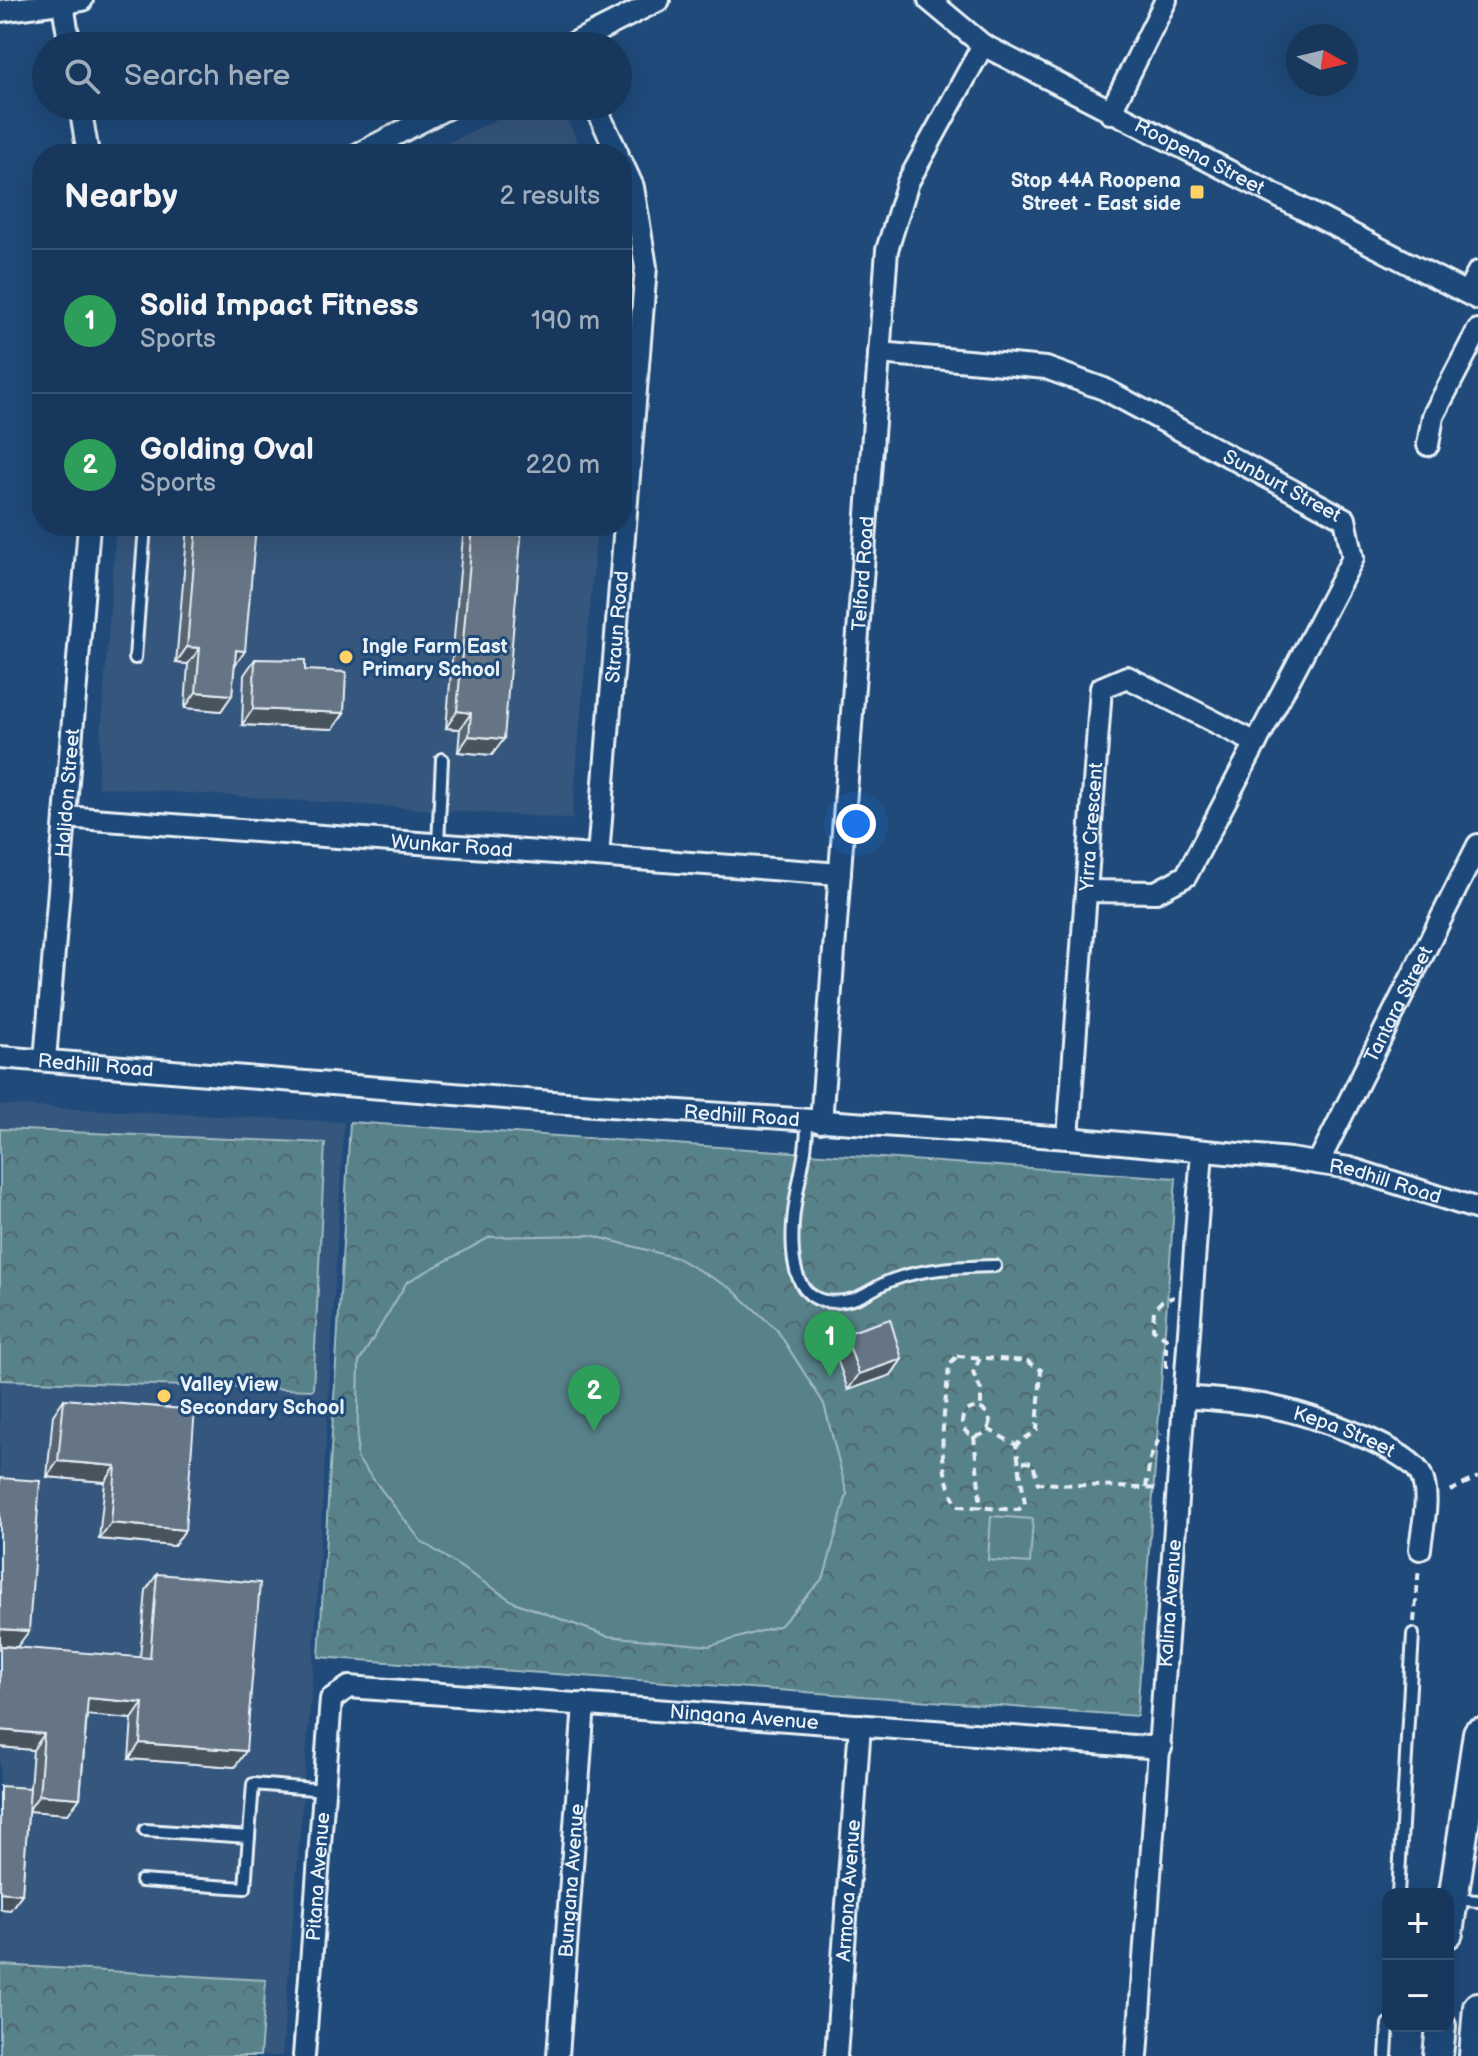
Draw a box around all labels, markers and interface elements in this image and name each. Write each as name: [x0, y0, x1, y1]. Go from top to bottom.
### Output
north arrow: [1286, 24, 1358, 96]
search box: [32, 32, 632, 120]
icon: search: [60, 54, 104, 98]
text: Search here: [124, 58, 290, 94]
street label: Roopena Street: [1130, 114, 1268, 200]
place label: Stop 44A Roopena Street - East side: [1011, 169, 1181, 216]
text: Nearby: [64, 176, 178, 217]
text: 2 results: [500, 181, 600, 212]
marker: Stop 44A Roopena Street - East side: [1188, 183, 1206, 201]
text: Solid Impact Fitness: [140, 288, 419, 324]
text: 1: [85, 306, 95, 337]
text: 190 m: [531, 306, 600, 337]
text: Sports: [140, 324, 216, 355]
text: Golding Oval: [140, 432, 314, 468]
street label: Sunburt Street: [1219, 445, 1345, 528]
text: 2: [82, 450, 98, 481]
text: 220 m: [526, 450, 600, 481]
text: Sports: [140, 468, 216, 499]
street label: Telford Road: [847, 515, 880, 632]
street label: Straun Road: [601, 570, 634, 684]
place label: Ingle Farm East Primary School: [362, 635, 508, 682]
marker: Ingle Farm East Primary School: [337, 648, 355, 666]
street label: Halidon Street: [51, 728, 85, 858]
street label: Yirra Crescent: [1075, 762, 1109, 893]
your location: [836, 804, 876, 844]
street label: Wunkar Road: [390, 830, 514, 863]
street label: Tantara Street: [1360, 942, 1438, 1067]
street label: Redhill Road: [37, 1049, 154, 1082]
street label: Redhill Road: [683, 1100, 800, 1132]
street label: Redhill Road: [1327, 1154, 1444, 1210]
pin: 1: [804, 1311, 856, 1377]
pin: 2: [568, 1365, 620, 1431]
place label: Valley View Secondary School: [180, 1373, 344, 1420]
marker: Valley View Secondary School: [155, 1387, 173, 1405]
street label: Kepa Street: [1290, 1402, 1399, 1463]
street label: Kalina Avenue: [1154, 1538, 1187, 1668]
street label: Ningana Avenue: [669, 1700, 820, 1735]
street label: Bungana Avenue: [554, 1803, 590, 1958]
street label: Pitana Avenue: [302, 1811, 335, 1942]
street label: Armona Avenue: [832, 1818, 866, 1962]
map controls: [1382, 1888, 1454, 2032]
button: +: [1382, 1888, 1454, 1960]
button: −: [1382, 1960, 1454, 2032]

